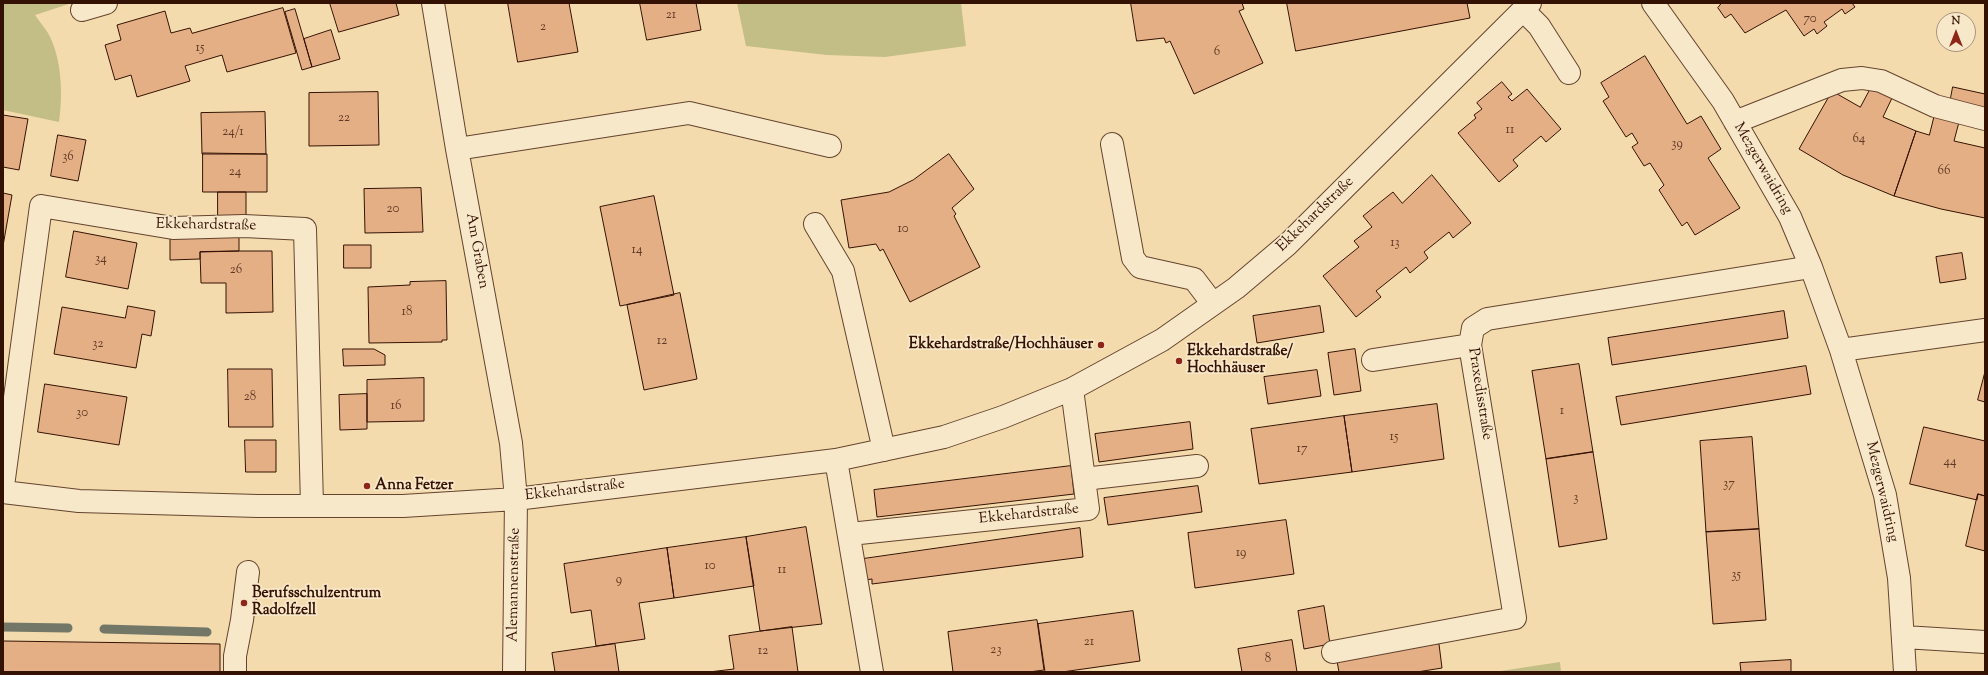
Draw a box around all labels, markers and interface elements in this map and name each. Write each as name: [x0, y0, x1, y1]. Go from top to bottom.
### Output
house number: 21: [666, 8, 676, 24]
house number: 70: [1803, 12, 1817, 28]
north arrow: [1936, 12, 1976, 52]
text: N: [1952, 13, 1960, 29]
house number: 2: [540, 20, 546, 36]
house number: 15: [196, 41, 204, 57]
house number: 6: [1214, 45, 1220, 61]
house number: 22: [338, 111, 350, 127]
street label: Mezgerwaidring: [1729, 120, 1795, 218]
house number: 11: [1506, 123, 1514, 139]
house number: 24/1: [222, 125, 244, 141]
house number: 64: [1853, 132, 1865, 148]
house number: 39: [1671, 137, 1683, 153]
house number: 36: [62, 150, 74, 166]
house number: 66: [1938, 164, 1950, 180]
house number: 24: [229, 165, 241, 181]
street label: Ekkehardstraße: [1274, 174, 1358, 256]
house number: 20: [387, 202, 399, 218]
street label: Am Graben: [460, 212, 492, 290]
street label: Ekkehardstraße: [156, 216, 256, 236]
house number: 10: [897, 222, 909, 238]
house number: 13: [1390, 236, 1400, 252]
house number: 14: [632, 243, 642, 259]
house number: 34: [95, 252, 107, 268]
house number: 26: [230, 263, 242, 279]
house number: 18: [402, 305, 412, 321]
house number: 12: [657, 334, 667, 350]
place label: Ekkehardstraße/Hochhäuser: [909, 336, 1093, 354]
house number: 32: [92, 337, 104, 353]
marker: Ekkehardstraße/Hochhäuser: [1096, 340, 1106, 350]
place label: Ekkehardstraße/ Hochhäuser: [1187, 343, 1293, 378]
street label: Praxedisstraße: [1463, 347, 1495, 441]
marker: Ekkehardstraße/ Hochhäuser: [1174, 356, 1184, 366]
house number: 28: [244, 390, 256, 406]
house number: 16: [391, 399, 401, 415]
house number: 1: [1560, 404, 1564, 420]
house number: 30: [76, 406, 88, 422]
house number: 15: [1390, 430, 1398, 446]
street label: Mezgerwaidring: [1861, 440, 1901, 544]
house number: 17: [1297, 442, 1307, 458]
house number: 44: [1943, 455, 1957, 471]
street label: Ekkehardstraße: [524, 476, 626, 506]
place label: Anna Fetzer: [375, 477, 453, 495]
house number: 37: [1723, 477, 1735, 493]
marker: Anna Fetzer: [362, 481, 372, 491]
house number: 3: [1573, 491, 1579, 507]
street label: Ekkehardstraße: [978, 501, 1080, 529]
street label: Alemannenstraße: [505, 528, 525, 642]
house number: 19: [1236, 546, 1246, 562]
house number: 10: [704, 559, 716, 575]
house number: 11: [778, 563, 786, 579]
house number: 35: [1731, 568, 1741, 584]
house number: 9: [616, 573, 622, 589]
place label: Berufsschulzentrum Radolfzell: [252, 585, 381, 620]
marker: Berufsschulzentrum Radolfzell: [239, 598, 249, 608]
house number: 21: [1084, 635, 1094, 651]
house number: 23: [990, 643, 1002, 659]
house number: 12: [758, 644, 768, 660]
house number: 8: [1265, 652, 1271, 668]

